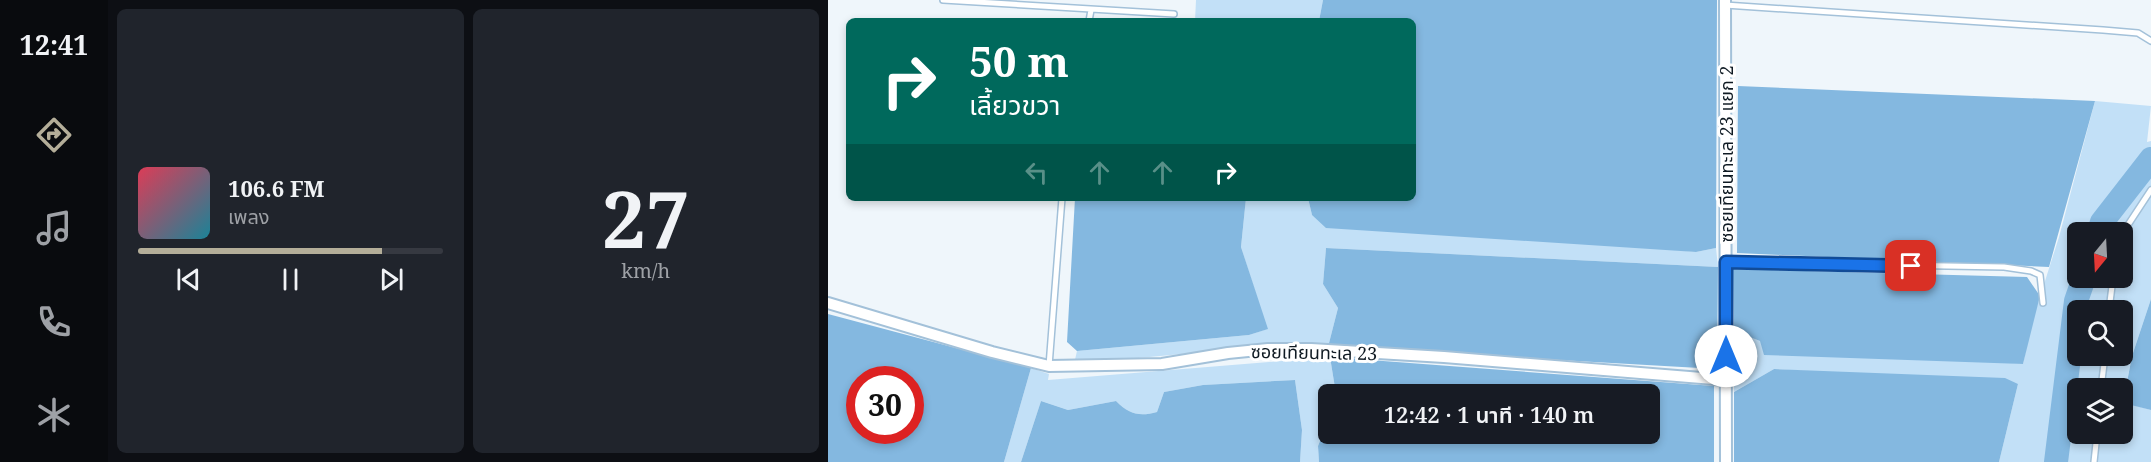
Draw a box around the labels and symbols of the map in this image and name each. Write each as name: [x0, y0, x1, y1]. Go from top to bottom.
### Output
street label: ซอยเทียนทะเล 23 แยก 2: [1714, 66, 1738, 242]
north arrow: [2067, 222, 2133, 288]
pin: [1885, 240, 1936, 291]
position arrow: [1694, 324, 1758, 388]
street label: ซอยเทียนทะเล 23: [1251, 339, 1377, 365]
speed limit sign: 30: [846, 366, 924, 444]

